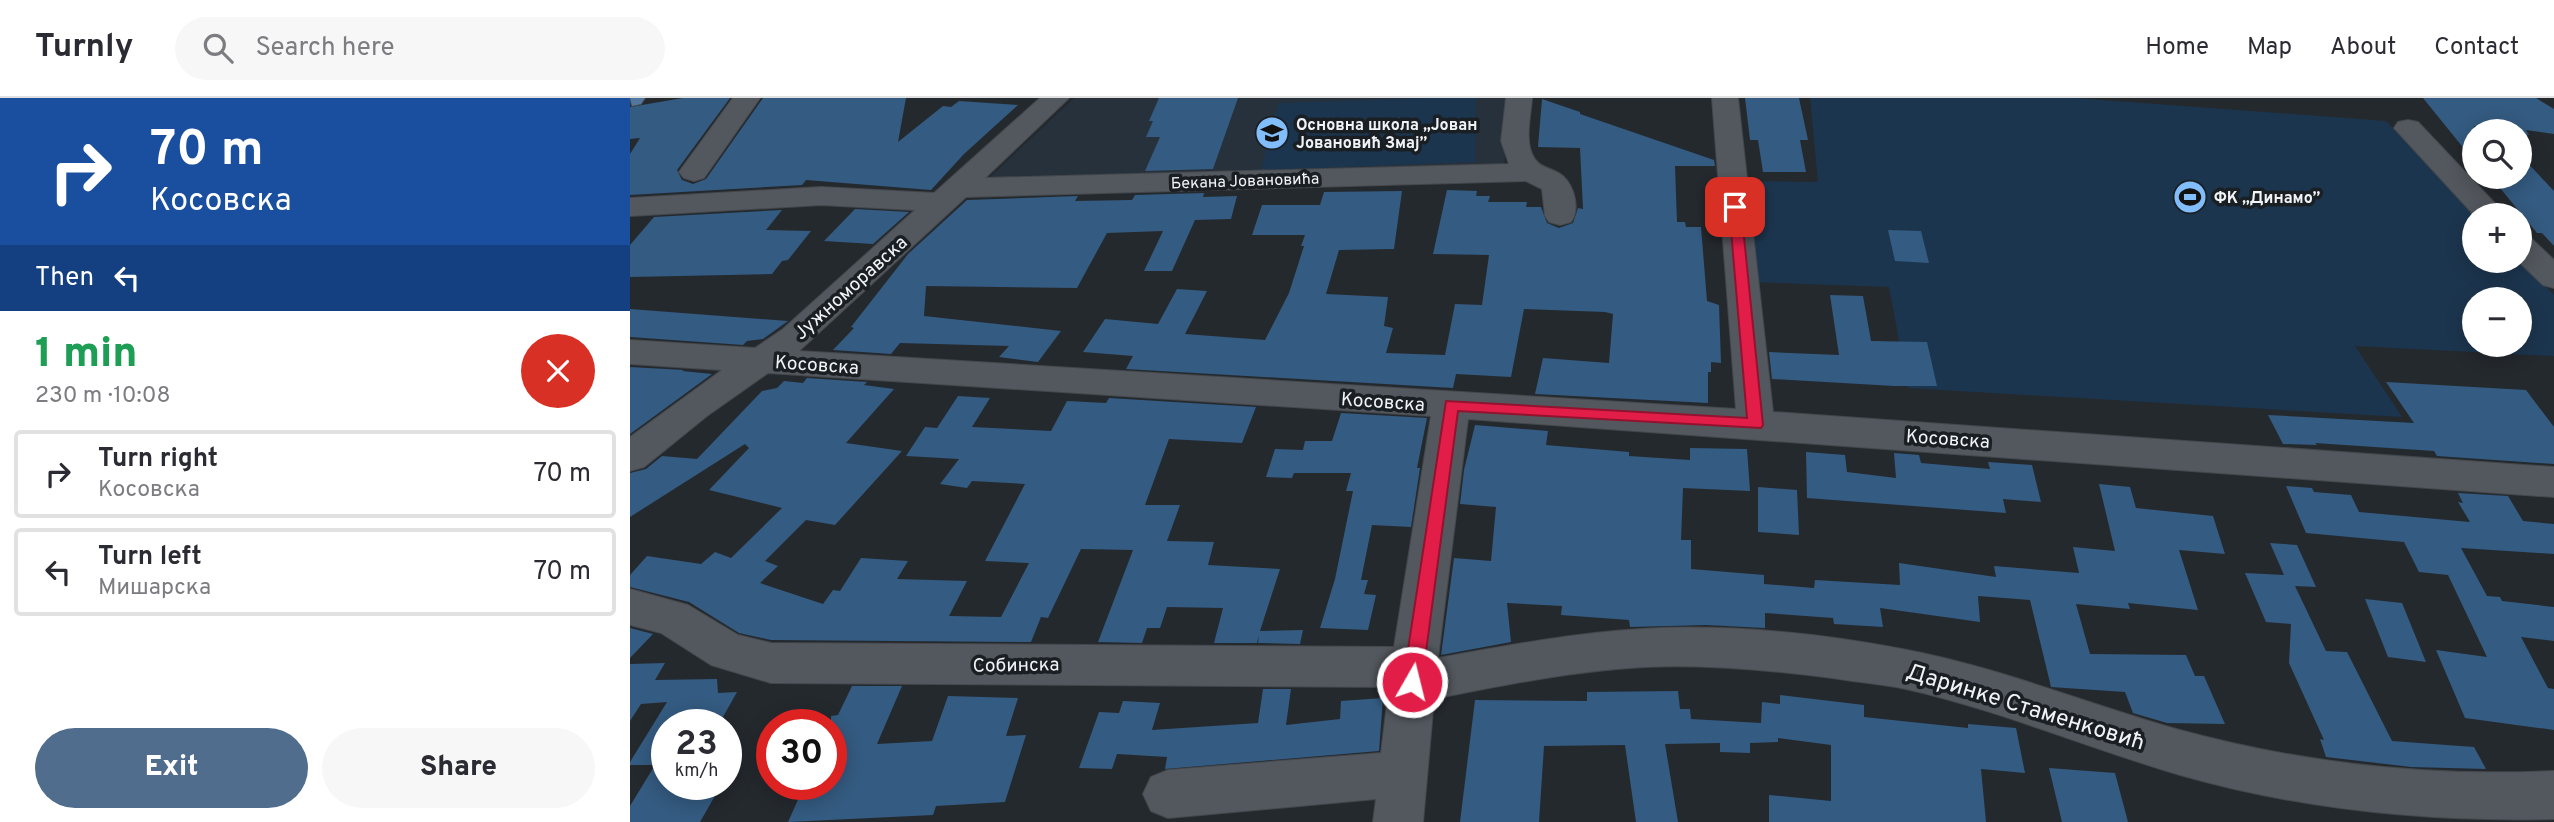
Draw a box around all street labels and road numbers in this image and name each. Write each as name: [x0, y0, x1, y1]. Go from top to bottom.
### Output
street label: Бекана Јовановића: [1170, 169, 1320, 195]
street label: Јужноморавска: [790, 231, 913, 346]
street label: Косовска: [774, 351, 860, 381]
street label: Косовска: [1340, 388, 1426, 418]
street label: Косовска: [1905, 425, 1991, 455]
street label: Собинска: [972, 653, 1060, 679]
street label: Даринке Стаменковић: [1902, 658, 2148, 759]

